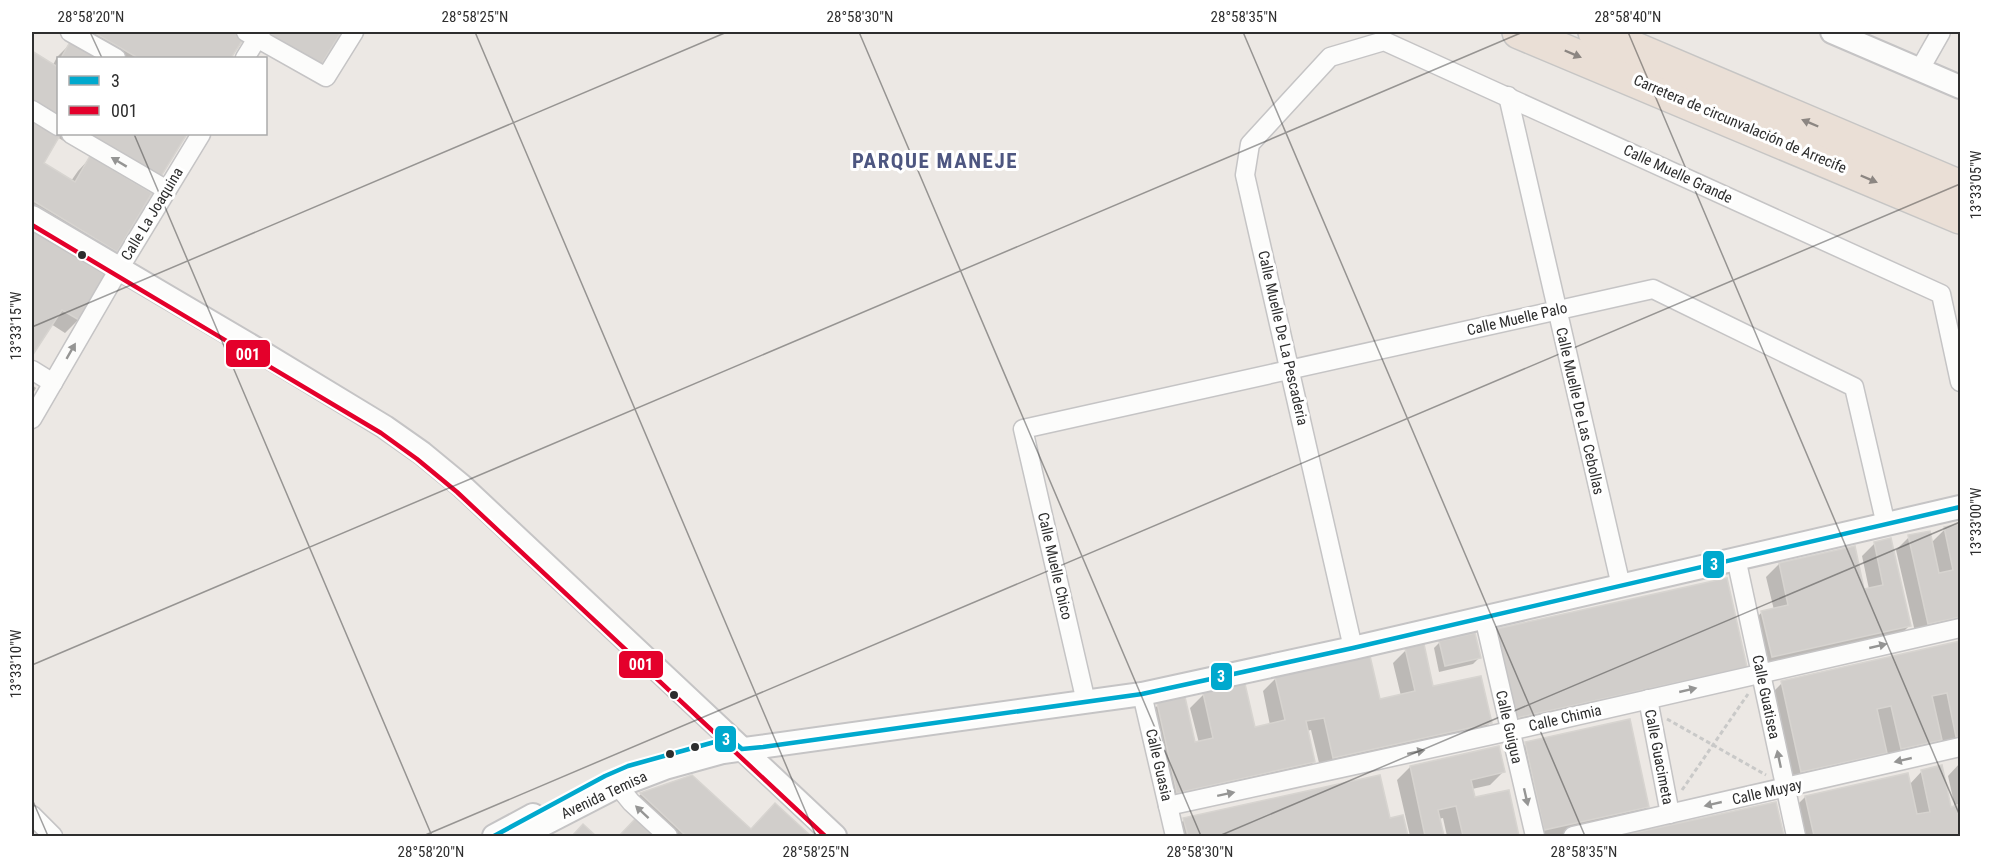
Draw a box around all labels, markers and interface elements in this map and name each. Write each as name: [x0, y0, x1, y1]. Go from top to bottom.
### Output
text: 28°58'20"N: [58, 8, 124, 26]
text: 28°58'25"N: [442, 8, 508, 26]
text: 28°58'30"N: [827, 8, 893, 26]
text: 28°58'35"N: [1211, 8, 1277, 26]
text: 28°58'40"N: [1595, 8, 1661, 26]
one-way arrow: [1564, 50, 1582, 60]
legend: [57, 57, 267, 135]
text: 3: [111, 70, 120, 91]
street label: Carretera de circunvalación de Arrecife: [1631, 71, 1849, 177]
text: 001: [111, 100, 138, 121]
one-way arrow: [1801, 118, 1819, 127]
street label: Calle Muelle Grande: [1621, 141, 1735, 207]
district label: PARQUE MANEJE: [852, 149, 1018, 173]
text: 13°33'05"W: [1967, 150, 1985, 219]
one-way arrow: [110, 157, 127, 167]
street label: Calle La Joaquina: [117, 164, 187, 264]
one-way arrow: [1860, 174, 1878, 184]
unlabelled marker: [76, 249, 88, 261]
street label: Calle Muelle De La Pescaderia: [1254, 249, 1312, 427]
text: 13°33'15"W: [7, 291, 25, 360]
street label: Calle Muelle Palo: [1465, 299, 1569, 339]
street label: Calle Muelle De Las Cebollas: [1552, 326, 1608, 497]
line badge: 001: [225, 339, 271, 368]
one-way arrow: [66, 342, 76, 359]
text: 001: [236, 345, 260, 364]
text: 13°33'00"W: [1967, 487, 1985, 556]
street label: Calle Muelle Chico: [1034, 511, 1076, 621]
line badge: 3: [1702, 550, 1725, 579]
text: 3: [1710, 555, 1718, 574]
text: 13°33'10"W: [7, 629, 25, 698]
one-way arrow: [1869, 641, 1887, 651]
line badge: 001: [618, 650, 664, 679]
street label: Calle Guatisea: [1748, 653, 1784, 741]
text: 001: [629, 655, 653, 674]
line badge: 3: [1210, 662, 1233, 691]
text: 3: [1217, 667, 1225, 686]
one-way arrow: [1679, 684, 1697, 694]
unlabelled marker: [668, 689, 680, 701]
street label: Calle Guigua: [1492, 689, 1526, 765]
street label: Calle Chimia: [1527, 701, 1603, 735]
street label: Calle Guacimeta: [1641, 708, 1677, 806]
line badge: 3: [714, 725, 737, 753]
street label: Calle Guasia: [1142, 727, 1176, 803]
text: 3: [722, 730, 730, 749]
unlabelled marker: [689, 741, 701, 753]
one-way arrow: [1407, 747, 1426, 756]
unlabelled marker: [664, 748, 676, 760]
one-way arrow: [1774, 749, 1783, 768]
one-way arrow: [1894, 756, 1913, 766]
street label: Avenida Temisa: [558, 767, 650, 823]
street label: Calle Muyay: [1730, 775, 1804, 809]
one-way arrow: [1521, 788, 1531, 806]
one-way arrow: [1216, 789, 1235, 798]
one-way arrow: [1704, 800, 1723, 809]
one-way arrow: [634, 805, 649, 819]
text: 28°58'20"N: [398, 843, 464, 861]
text: 28°58'25"N: [783, 843, 849, 861]
text: 28°58'30"N: [1167, 843, 1233, 861]
text: 28°58'35"N: [1551, 843, 1617, 861]

